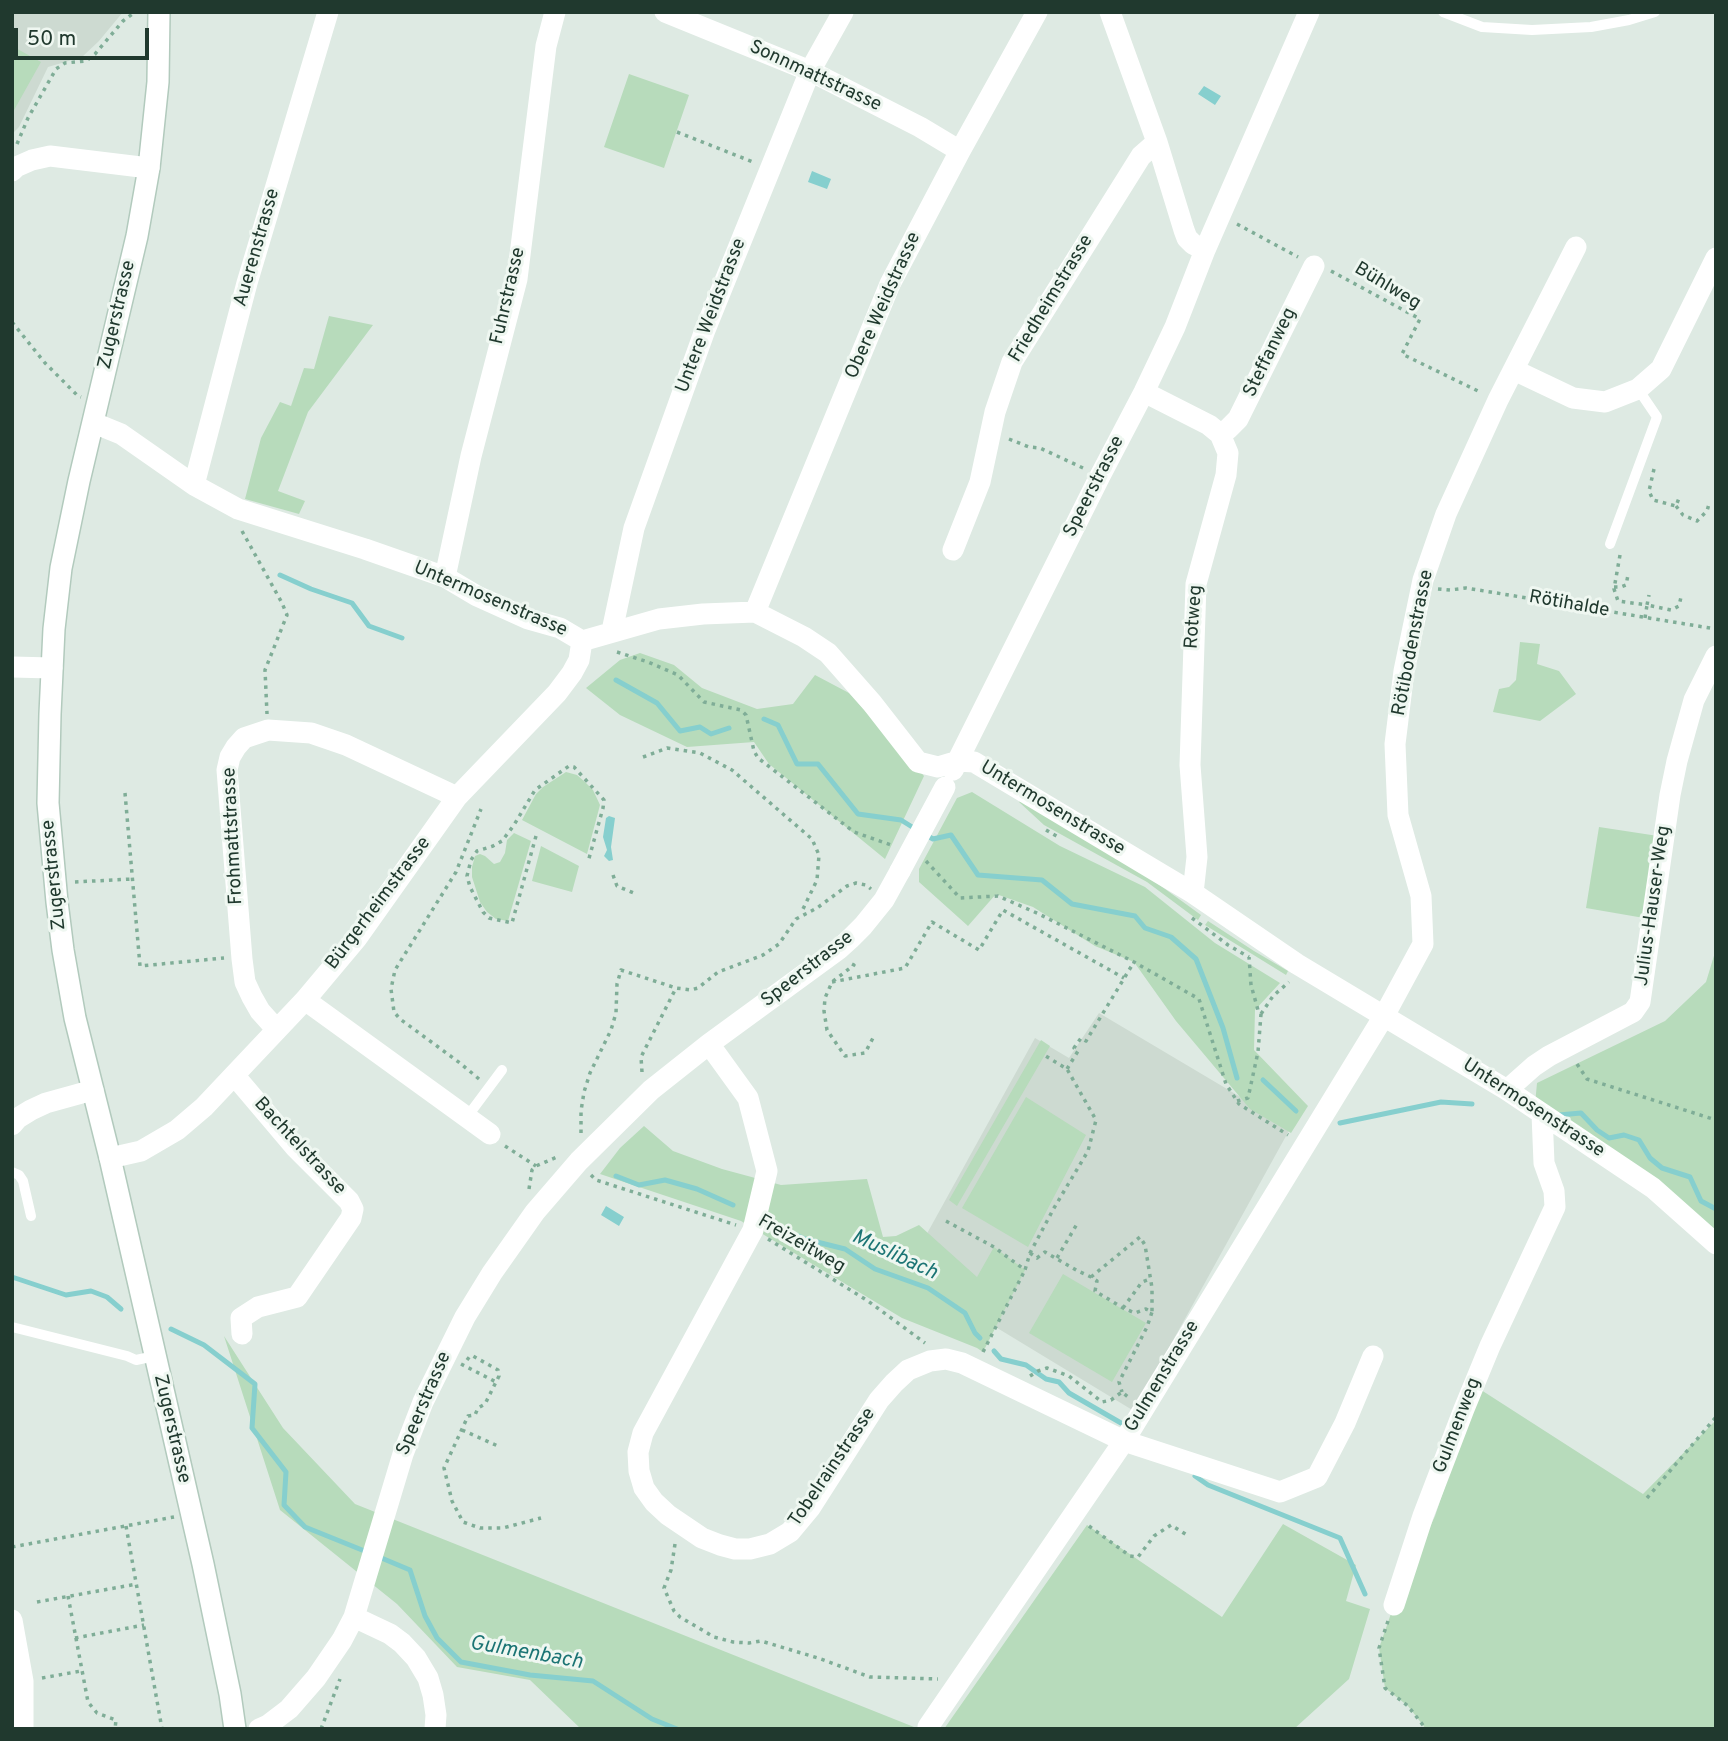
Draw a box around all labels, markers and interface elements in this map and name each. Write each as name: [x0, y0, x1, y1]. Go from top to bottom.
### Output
scale bar: [18, 14, 152, 58]
text: 50 m: [27, 26, 76, 53]
street label: Sonnmattstrasse: [745, 36, 885, 118]
street label: Auerenstrasse: [230, 186, 286, 310]
street label: Obere Weidstrasse: [841, 229, 927, 383]
street label: Friedheimstrasse: [1005, 231, 1099, 367]
street label: Untere Weidstrasse: [672, 235, 752, 397]
street label: Fuhrstrasse: [487, 245, 531, 347]
street label: Zugerstrasse: [94, 258, 142, 372]
street label: Bühlweg: [1350, 258, 1424, 316]
street label: Steffanweg: [1240, 305, 1302, 401]
street label: Speerstrasse: [1060, 433, 1130, 541]
street label: Untermosenstrasse: [410, 557, 570, 643]
street label: Rötibodenstrasse: [1389, 568, 1439, 718]
street label: Rotweg: [1181, 584, 1209, 650]
street label: Rötihalde: [1527, 587, 1611, 623]
street label: Untermosenstrasse: [975, 757, 1129, 861]
street label: Frohmattstrasse: [219, 767, 249, 905]
street label: Zugerstrasse: [38, 819, 72, 931]
street label: Julius-Hauser-Weg: [1631, 824, 1677, 988]
street label: Bürgerheimstrasse: [322, 833, 436, 975]
street label: Speerstrasse: [757, 927, 859, 1013]
street label: Untermosenstrasse: [1458, 1055, 1608, 1163]
street label: Bachtelstrasse: [248, 1094, 350, 1200]
street label: Freizeitweg: [753, 1211, 849, 1279]
water label: Muslibach: [847, 1225, 941, 1287]
street label: Gulmenstrasse: [1121, 1317, 1205, 1437]
street label: Speerstrasse: [393, 1349, 457, 1459]
street label: Zugerstrasse: [147, 1372, 195, 1486]
street label: Gulmenweg: [1429, 1375, 1487, 1477]
street label: Tobelrainstrasse: [785, 1404, 881, 1532]
water label: Gulmenbach: [468, 1632, 584, 1676]

